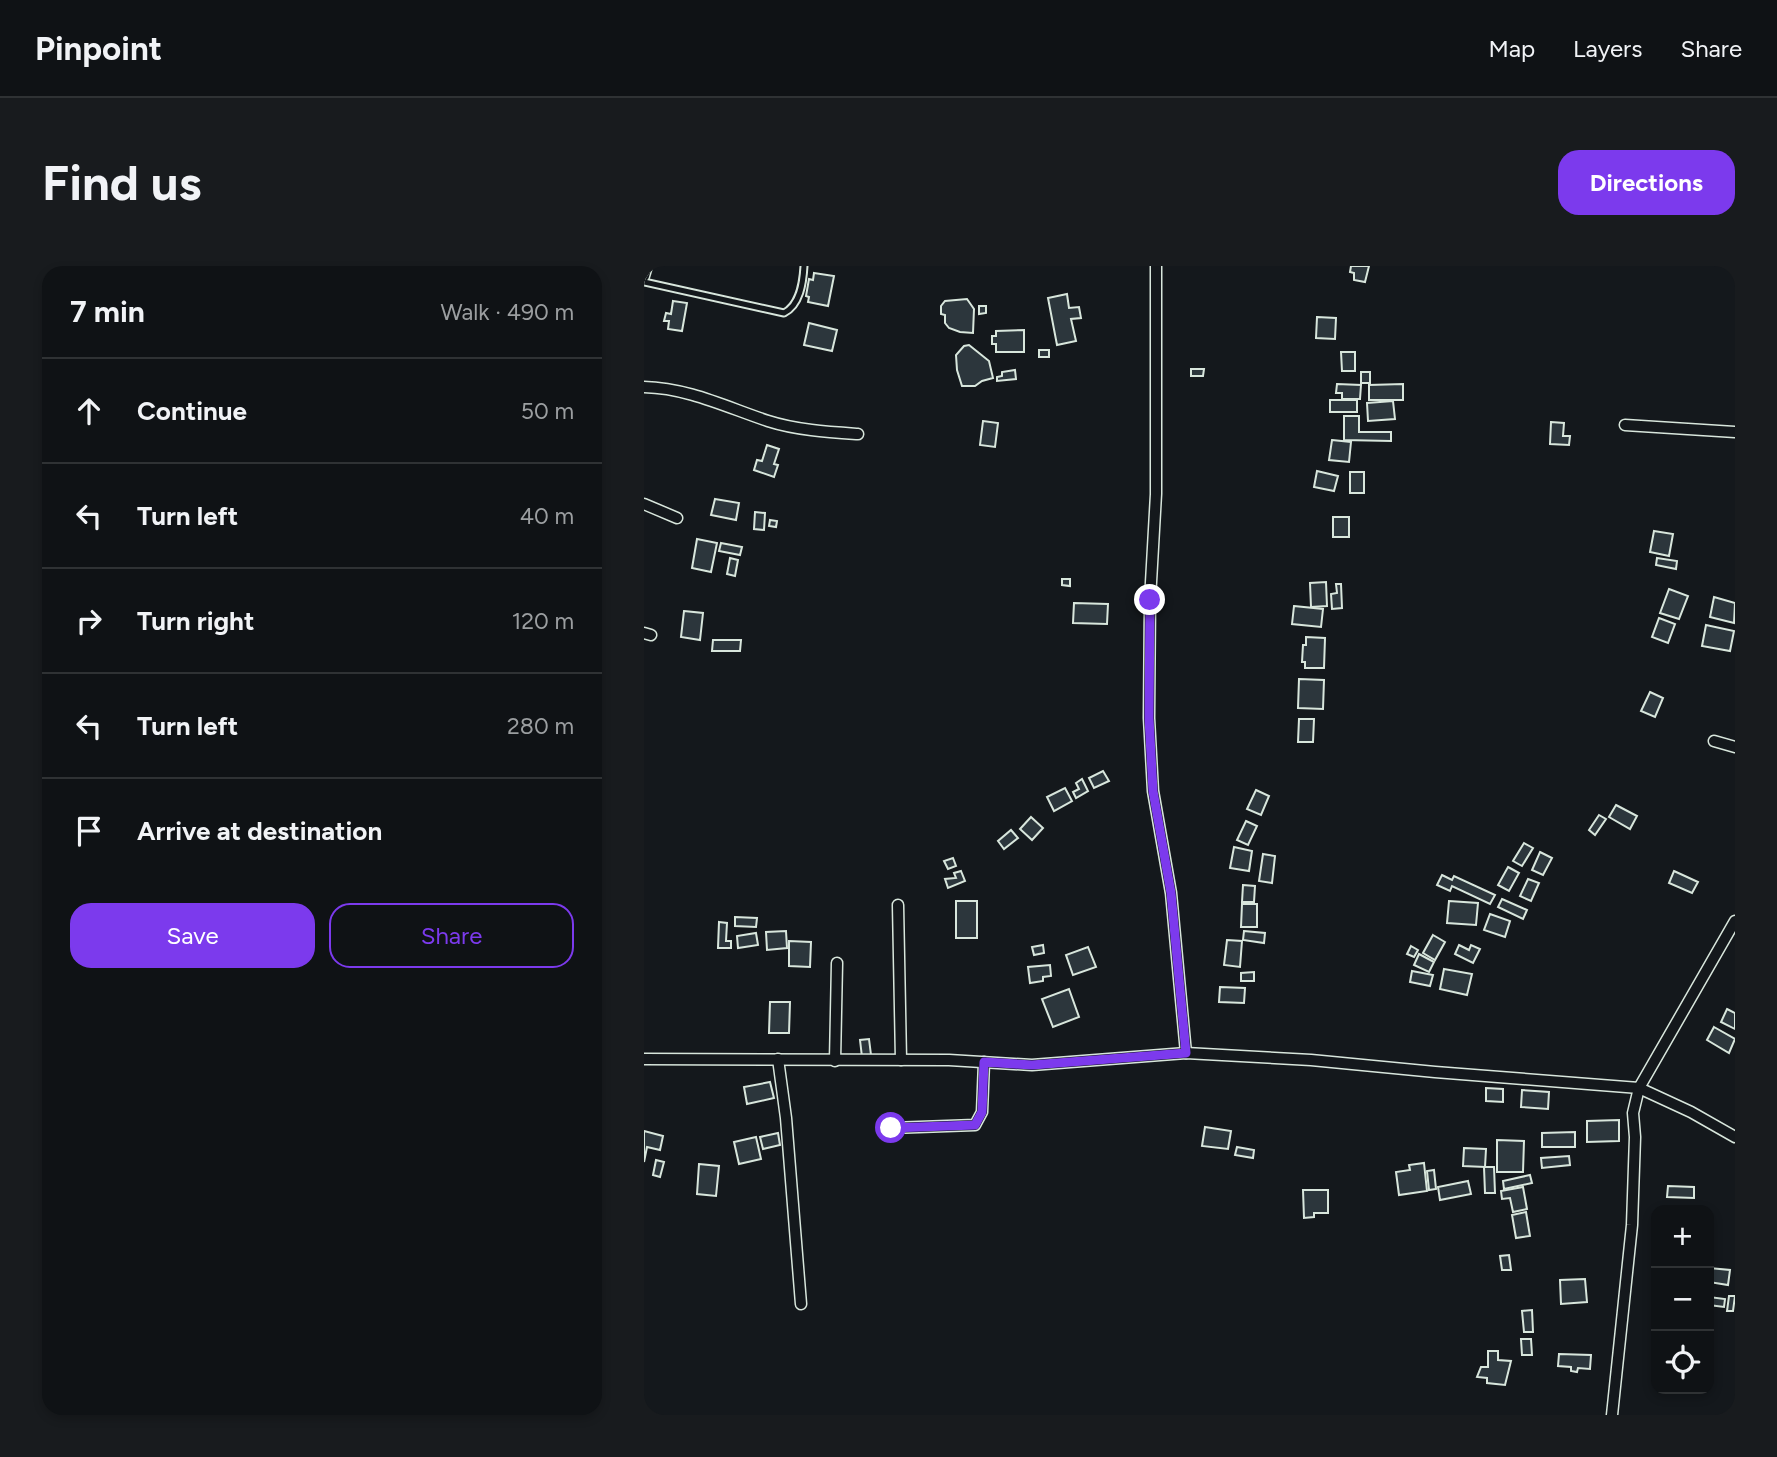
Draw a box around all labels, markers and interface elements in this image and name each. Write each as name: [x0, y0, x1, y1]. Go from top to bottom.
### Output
text: Pinpoint: [35, 29, 162, 68]
text: Map: [1488, 34, 1535, 63]
text: Layers: [1573, 34, 1642, 63]
text: Share: [1680, 34, 1742, 63]
button: Directions: [1558, 150, 1735, 215]
text: Find us: [42, 153, 201, 212]
text: 7 min: [70, 293, 145, 330]
text: Walk · 490 m: [440, 298, 574, 326]
icon: ahead: [70, 392, 108, 430]
text: Continue: [137, 395, 247, 427]
text: 50 m: [521, 397, 574, 425]
icon: left: [70, 497, 108, 535]
text: Turn left: [137, 500, 238, 532]
text: 40 m: [520, 502, 574, 530]
route end: [1134, 584, 1165, 615]
icon: right: [70, 602, 108, 640]
text: Turn right: [137, 605, 254, 637]
text: 120 m: [512, 607, 574, 635]
icon: left: [70, 707, 108, 745]
text: Turn left: [137, 710, 238, 742]
text: 280 m: [507, 712, 574, 740]
icon: arrive: [70, 812, 108, 850]
text: Arrive at destination: [137, 815, 382, 847]
button: Save: [70, 903, 315, 968]
button: Share: [329, 903, 574, 968]
route start: [875, 1112, 906, 1143]
map controls: [1651, 1205, 1714, 1394]
button: +: [1651, 1205, 1714, 1268]
button: −: [1651, 1268, 1714, 1331]
button: locate: [1651, 1331, 1714, 1394]

